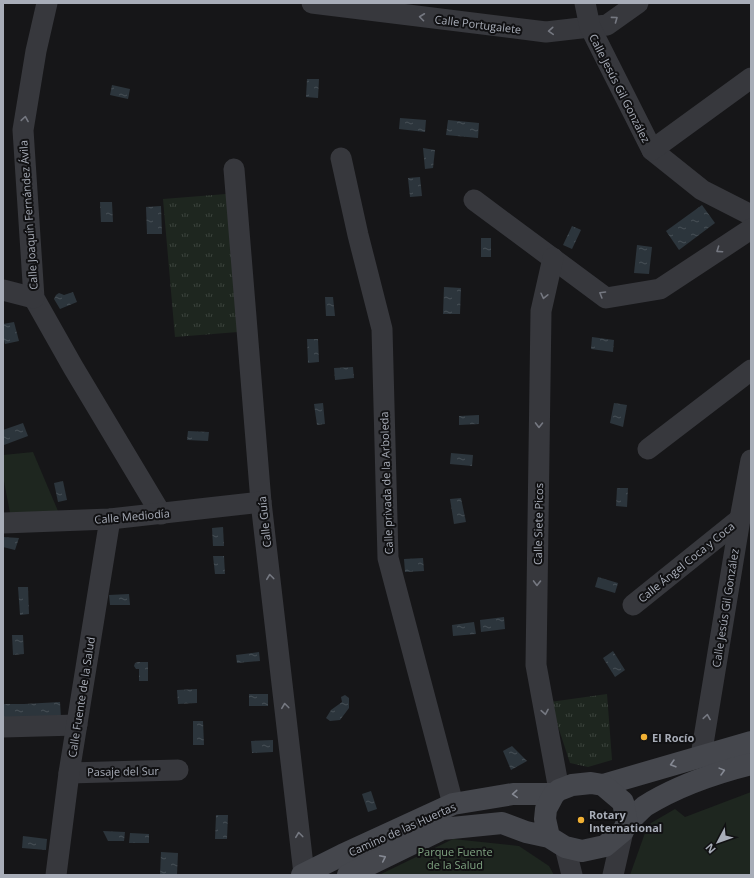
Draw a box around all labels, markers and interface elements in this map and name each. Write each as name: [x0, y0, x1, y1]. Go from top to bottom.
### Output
street label: Calle Portugalete: [434, 11, 522, 37]
one-way arrow: [419, 13, 425, 22]
one-way arrow: [611, 17, 618, 24]
one-way arrow: [548, 27, 554, 36]
street label: Calle Jesús Gil González: [586, 31, 654, 145]
one-way arrow: [20, 116, 28, 122]
street label: Calle Joaquín Fernández Ávila: [15, 140, 41, 290]
one-way arrow: [716, 245, 723, 252]
one-way arrow: [541, 292, 549, 299]
one-way arrow: [599, 292, 606, 299]
street label: Calle privada de la Arboleda: [376, 411, 396, 555]
one-way arrow: [535, 422, 543, 428]
street label: Calle Siete Picos: [530, 483, 546, 565]
street label: Calle Guía: [254, 496, 274, 548]
street label: Calle Mediodía: [94, 505, 170, 527]
street label: Calle Ángel Coca y Coca: [635, 518, 737, 606]
street label: Calle Jesús Gil González: [708, 548, 742, 668]
one-way arrow: [266, 574, 275, 580]
one-way arrow: [533, 580, 541, 586]
street label: Calle Fuente de la Salud: [64, 636, 98, 758]
one-way arrow: [280, 703, 289, 709]
one-way arrow: [540, 709, 549, 716]
one-way arrow: [702, 714, 711, 720]
place label: El Rocío: [652, 730, 694, 745]
marker: El Rocío: [639, 732, 649, 742]
one-way arrow: [670, 759, 677, 768]
street label: Pasaje del Sur: [87, 763, 159, 779]
one-way arrow: [719, 768, 725, 776]
one-way arrow: [512, 790, 518, 799]
street label: Camino de las Huertas: [346, 799, 458, 859]
place label: Rotary International: [589, 807, 662, 835]
marker: Rotary International: [576, 815, 586, 825]
north arrow: [698, 822, 738, 862]
one-way arrow: [295, 832, 304, 838]
text: N: [701, 841, 719, 857]
park label: Parque Fuente de la Salud: [417, 844, 493, 872]
one-way arrow: [378, 855, 386, 863]

